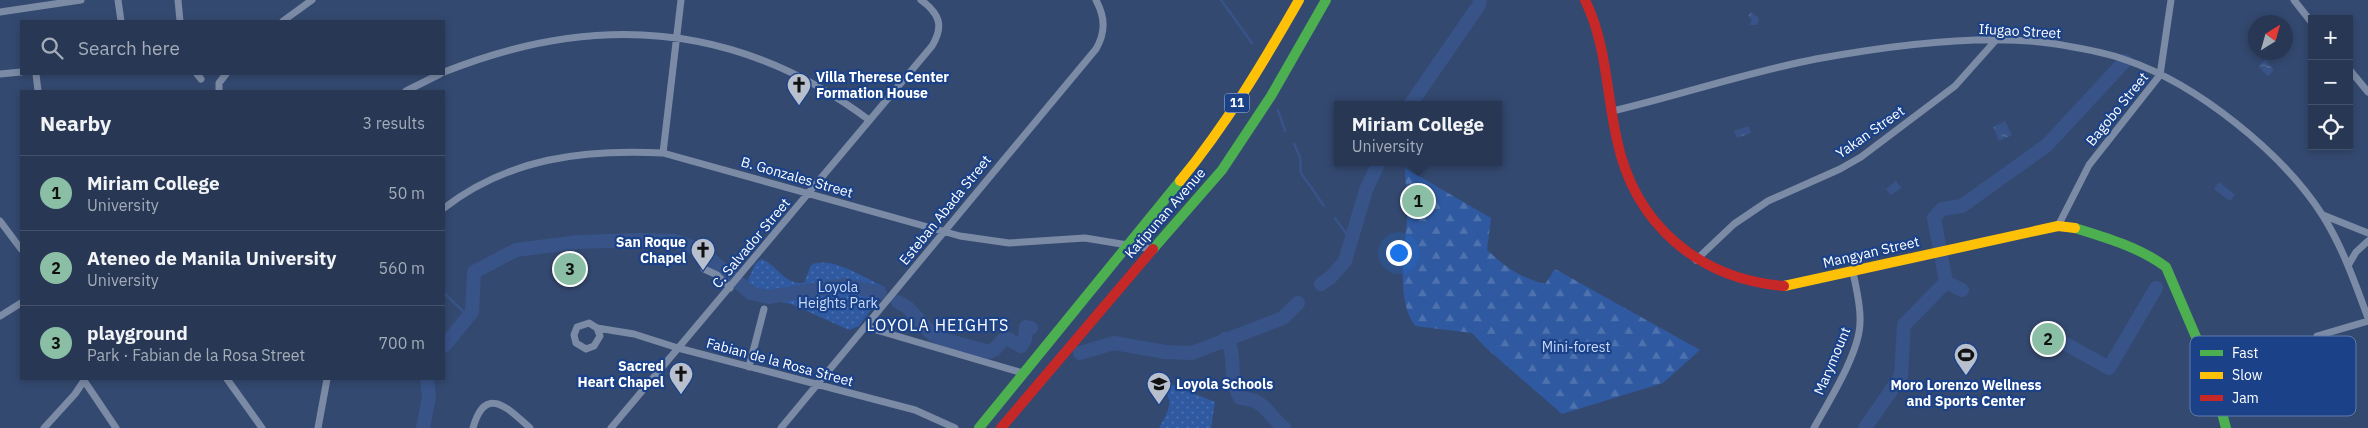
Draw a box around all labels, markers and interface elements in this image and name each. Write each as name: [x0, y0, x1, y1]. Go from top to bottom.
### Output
north arrow: [2248, 15, 2293, 60]
map controls: [2308, 15, 2353, 150]
button: +: [2308, 15, 2353, 60]
search box: [20, 20, 445, 75]
street label: Ifugao Street: [1978, 20, 2062, 42]
icon: search: [38, 34, 66, 62]
text: Search here: [78, 36, 180, 60]
button: −: [2308, 60, 2353, 105]
place label: Villa Therese Center Formation House: [816, 68, 949, 102]
street label: Bagobo Street: [2082, 69, 2152, 149]
church icon: Villa Therese Center Formation House: [786, 72, 812, 106]
road number: 11: [1224, 94, 1250, 112]
popup: [1334, 101, 1502, 166]
street label: Yakan Street: [1832, 102, 1908, 162]
button: locate: [2308, 105, 2353, 150]
text: Nearby: [40, 109, 111, 137]
text: Miriam College: [1352, 112, 1484, 136]
text: 3 results: [362, 113, 425, 133]
text: University: [1352, 136, 1423, 156]
street label: Esteban Abada Street: [895, 151, 995, 269]
street label: B. Gonzales Street: [739, 152, 855, 202]
street label: Katipunan Avenue: [1121, 164, 1209, 262]
text: Miriam College: [87, 171, 220, 195]
pin: 1: [1402, 182, 1434, 220]
text: 1: [51, 183, 61, 203]
text: 50 m: [388, 183, 425, 203]
street label: C. Salvador Street: [708, 194, 794, 292]
text: University: [87, 195, 159, 215]
street label: Mangyan Street: [1821, 232, 1921, 272]
place label: San Roque Chapel: [616, 233, 686, 267]
church icon: San Roque Chapel: [690, 237, 716, 271]
your location: [1386, 240, 1412, 266]
text: Ateneo de Manila University: [87, 246, 336, 270]
pin: 3: [554, 250, 586, 288]
text: 2: [51, 258, 61, 278]
text: 560 m: [378, 258, 425, 278]
text: University: [87, 270, 159, 290]
park label: Loyola Heights Park: [798, 278, 879, 312]
district label: LOYOLA HEIGHTS: [867, 315, 1009, 335]
pin: 2: [2032, 320, 2064, 358]
text: playground: [87, 321, 188, 345]
street label: Marymount: [1810, 324, 1854, 398]
text: 3: [51, 333, 61, 353]
text: 700 m: [378, 333, 425, 353]
street label: Fabian de la Rosa Street: [705, 334, 856, 390]
legend: [2190, 336, 2356, 416]
park label: Mini-forest: [1542, 338, 1610, 356]
sports icon: Moro Lorenzo Wellness and Sports Center: [1953, 342, 1979, 376]
text: Fast: [2232, 344, 2258, 362]
text: Park · Fabian de la Rosa Street: [87, 345, 305, 365]
place label: Sacred Heart Chapel: [578, 357, 664, 391]
church icon: Sacred Heart Chapel: [668, 361, 694, 395]
text: Slow: [2232, 366, 2263, 384]
school or university icon: Loyola Schools: [1146, 371, 1172, 405]
place label: Loyola Schools: [1176, 375, 1273, 393]
place label: Moro Lorenzo Wellness and Sports Center: [1890, 376, 2042, 410]
text: Jam: [2232, 389, 2259, 407]

